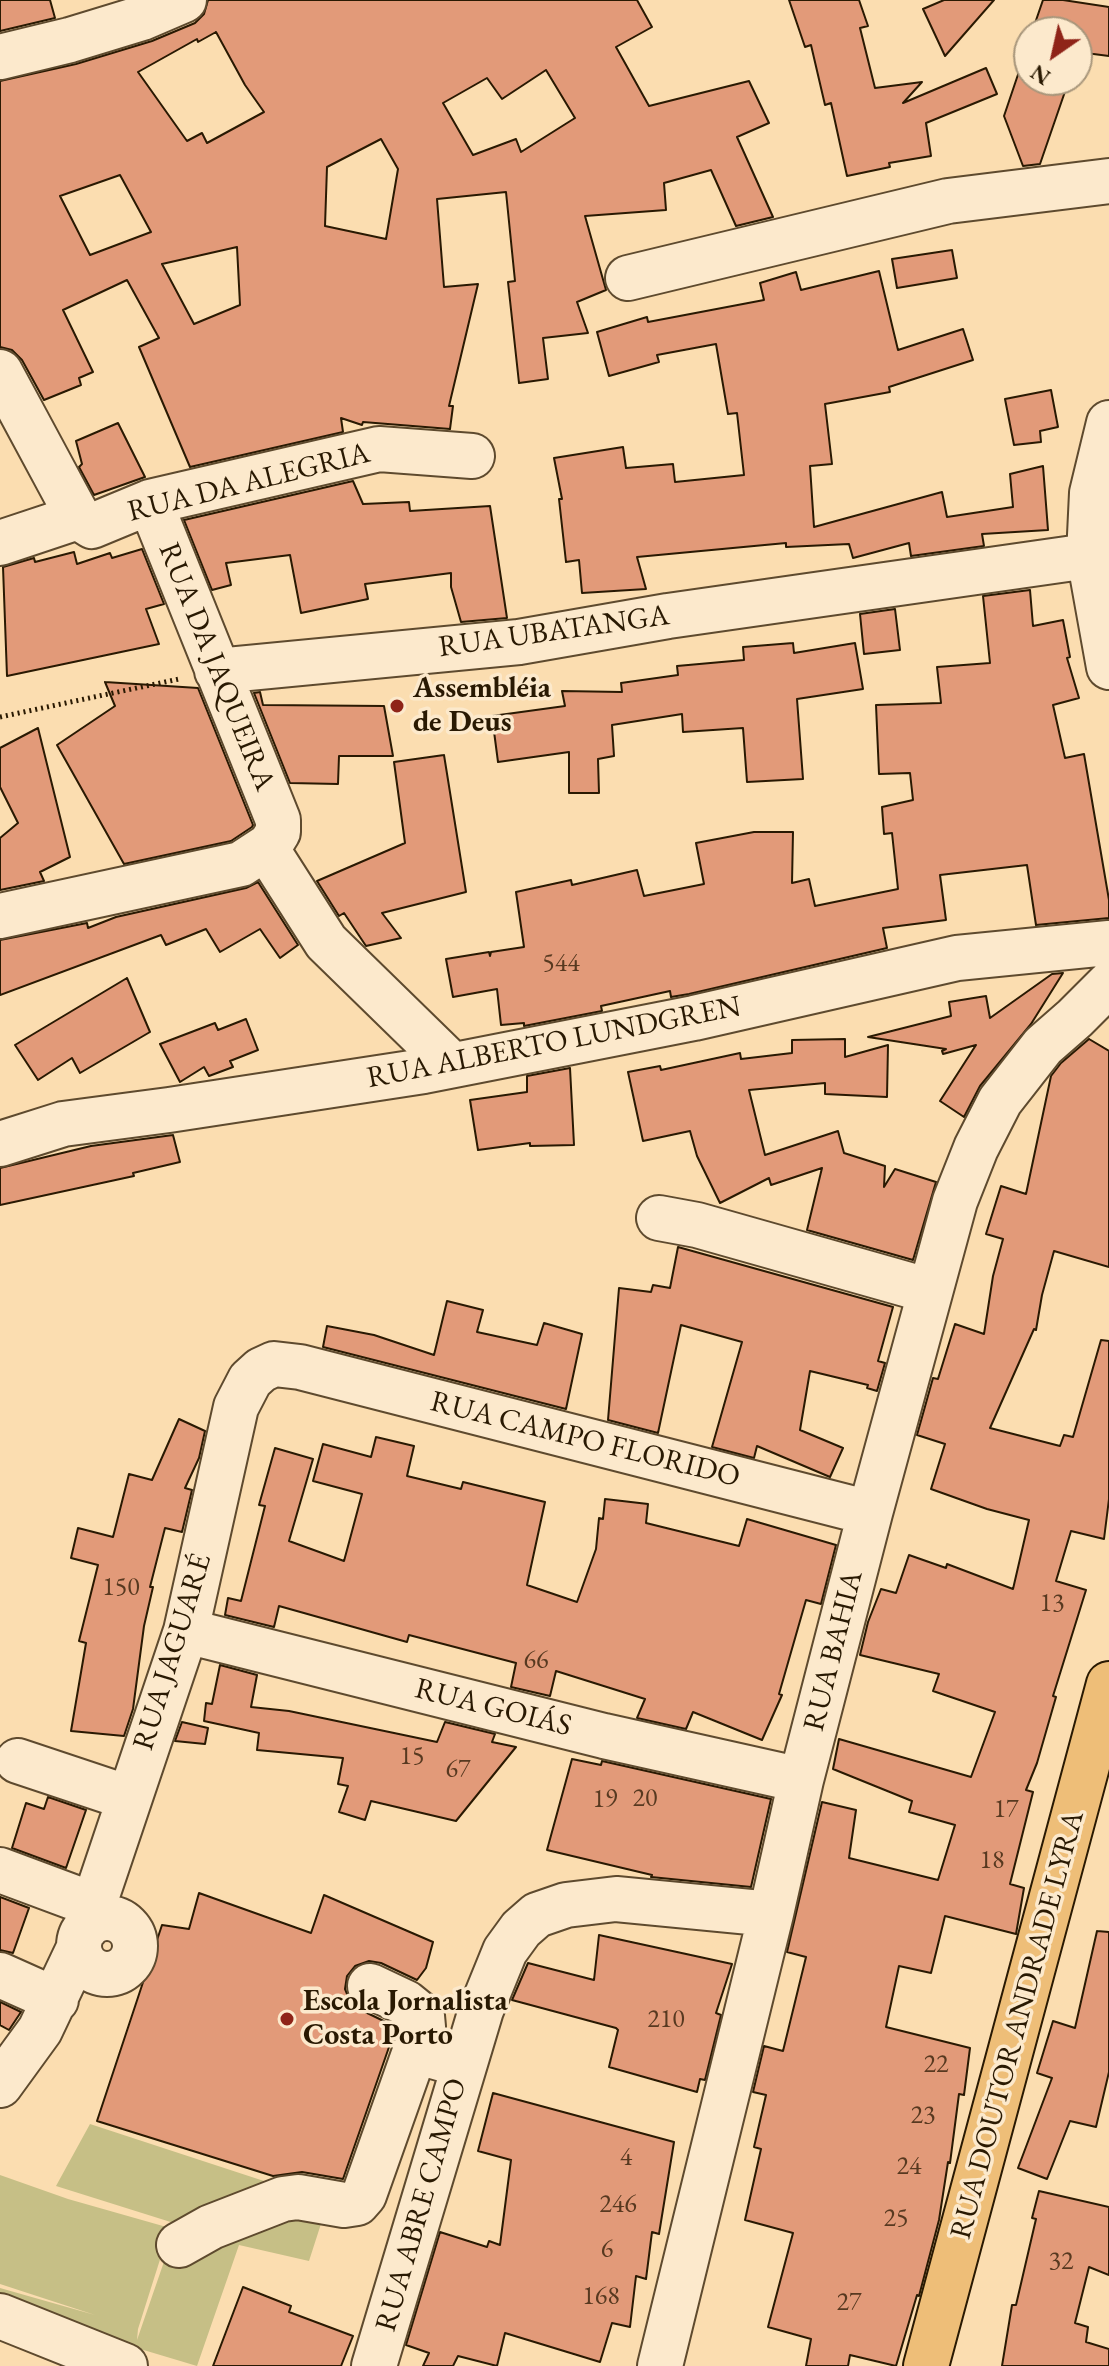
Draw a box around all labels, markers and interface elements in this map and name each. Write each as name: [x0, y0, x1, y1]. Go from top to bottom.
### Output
north arrow: [1013, 16, 1093, 96]
text: N: [1025, 58, 1056, 92]
street label: RUA DA ALEGRIA: [124, 436, 374, 530]
street label: RUA DA JAQUEIRA: [150, 538, 282, 796]
street label: RUA UBATANGA: [436, 598, 672, 666]
place label: Assembléia de Deus: [413, 671, 551, 742]
marker: Assembléia de Deus: [388, 697, 406, 715]
house number: 544: [542, 948, 580, 980]
street label: RUA ALBERTO LUNDGREN: [364, 989, 744, 1097]
street label: RUA CAMPO FLORIDO: [427, 1384, 743, 1496]
street label: RUA JAGUARÉ: [126, 1549, 220, 1755]
street label: RUA BAHIA: [797, 1567, 871, 1735]
house number: 150: [102, 1572, 140, 1604]
house number: 13: [1040, 1588, 1064, 1620]
house number: 66: [524, 1645, 548, 1677]
street label: RUA GOIÁS: [411, 1671, 575, 1745]
house number: 15: [400, 1741, 424, 1773]
house number: 67: [446, 1754, 470, 1786]
house number: 20: [633, 1783, 657, 1815]
house number: 19: [593, 1784, 617, 1816]
house number: 17: [994, 1794, 1018, 1826]
street label: RUA DOUTOR ANDRADE LYRA: [943, 1807, 1093, 2243]
house number: 18: [980, 1845, 1004, 1877]
place label: Escola Jornalista Costa Porto: [303, 1984, 508, 2054]
house number: 210: [647, 2004, 685, 2036]
marker: Escola Jornalista Costa Porto: [278, 2010, 296, 2028]
house number: 22: [924, 2049, 948, 2081]
street label: RUA ABRE CAMPO: [369, 2074, 475, 2336]
house number: 23: [911, 2100, 935, 2132]
house number: 4: [620, 2142, 632, 2174]
house number: 24: [897, 2151, 921, 2183]
house number: 246: [599, 2189, 637, 2221]
house number: 25: [884, 2203, 908, 2235]
house number: 6: [601, 2234, 613, 2266]
house number: 32: [1049, 2246, 1073, 2278]
house number: 168: [582, 2281, 620, 2313]
house number: 27: [837, 2287, 861, 2319]

